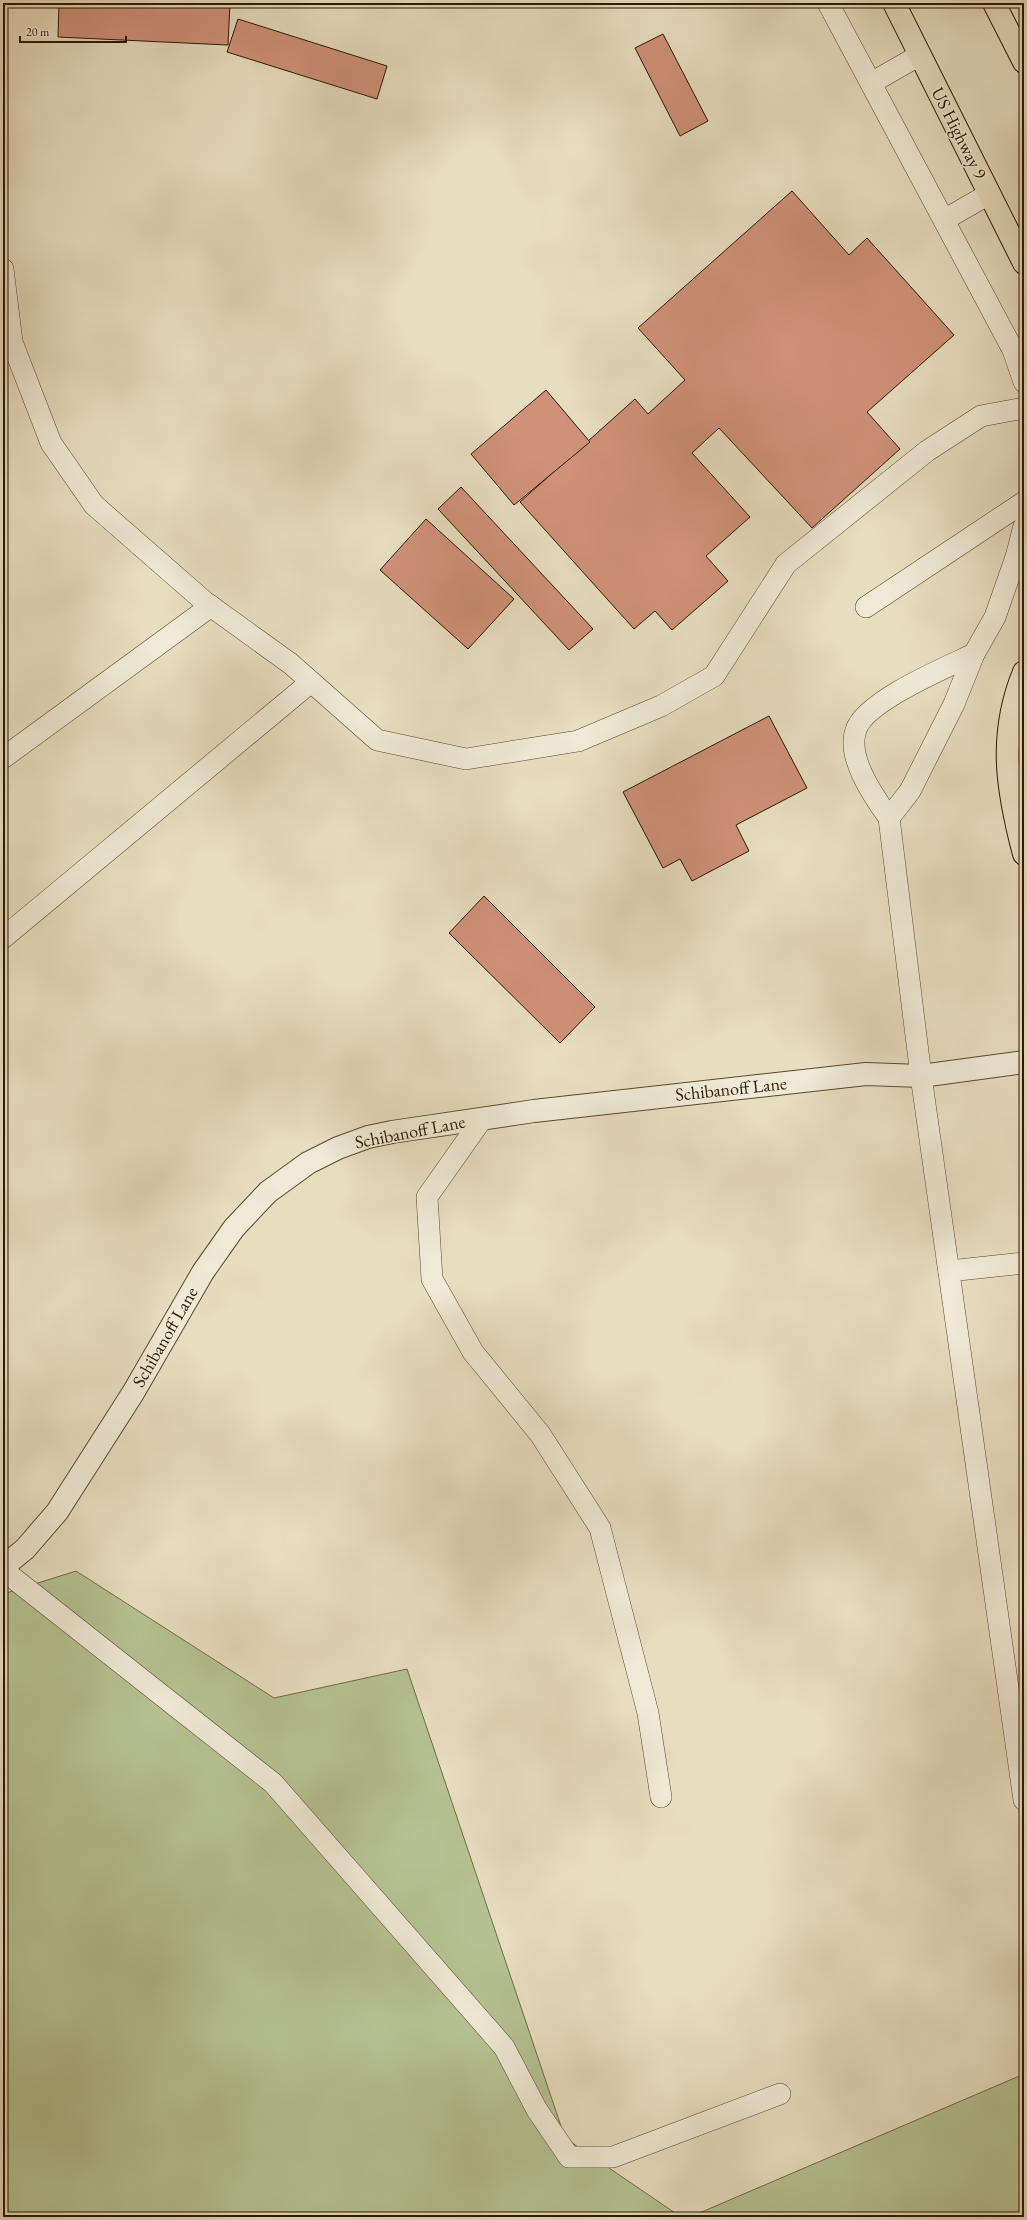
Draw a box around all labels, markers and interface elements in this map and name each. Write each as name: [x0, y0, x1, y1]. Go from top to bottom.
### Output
scale bar: [20, 18, 126, 44]
text: 20 m: [26, 24, 50, 40]
street label: US Highway 9: [926, 83, 993, 183]
street label: Schibanoff Lane: [674, 1071, 788, 1106]
street label: Schibanoff Lane: [353, 1110, 467, 1153]
street label: Schibanoff Lane: [127, 1282, 203, 1391]

